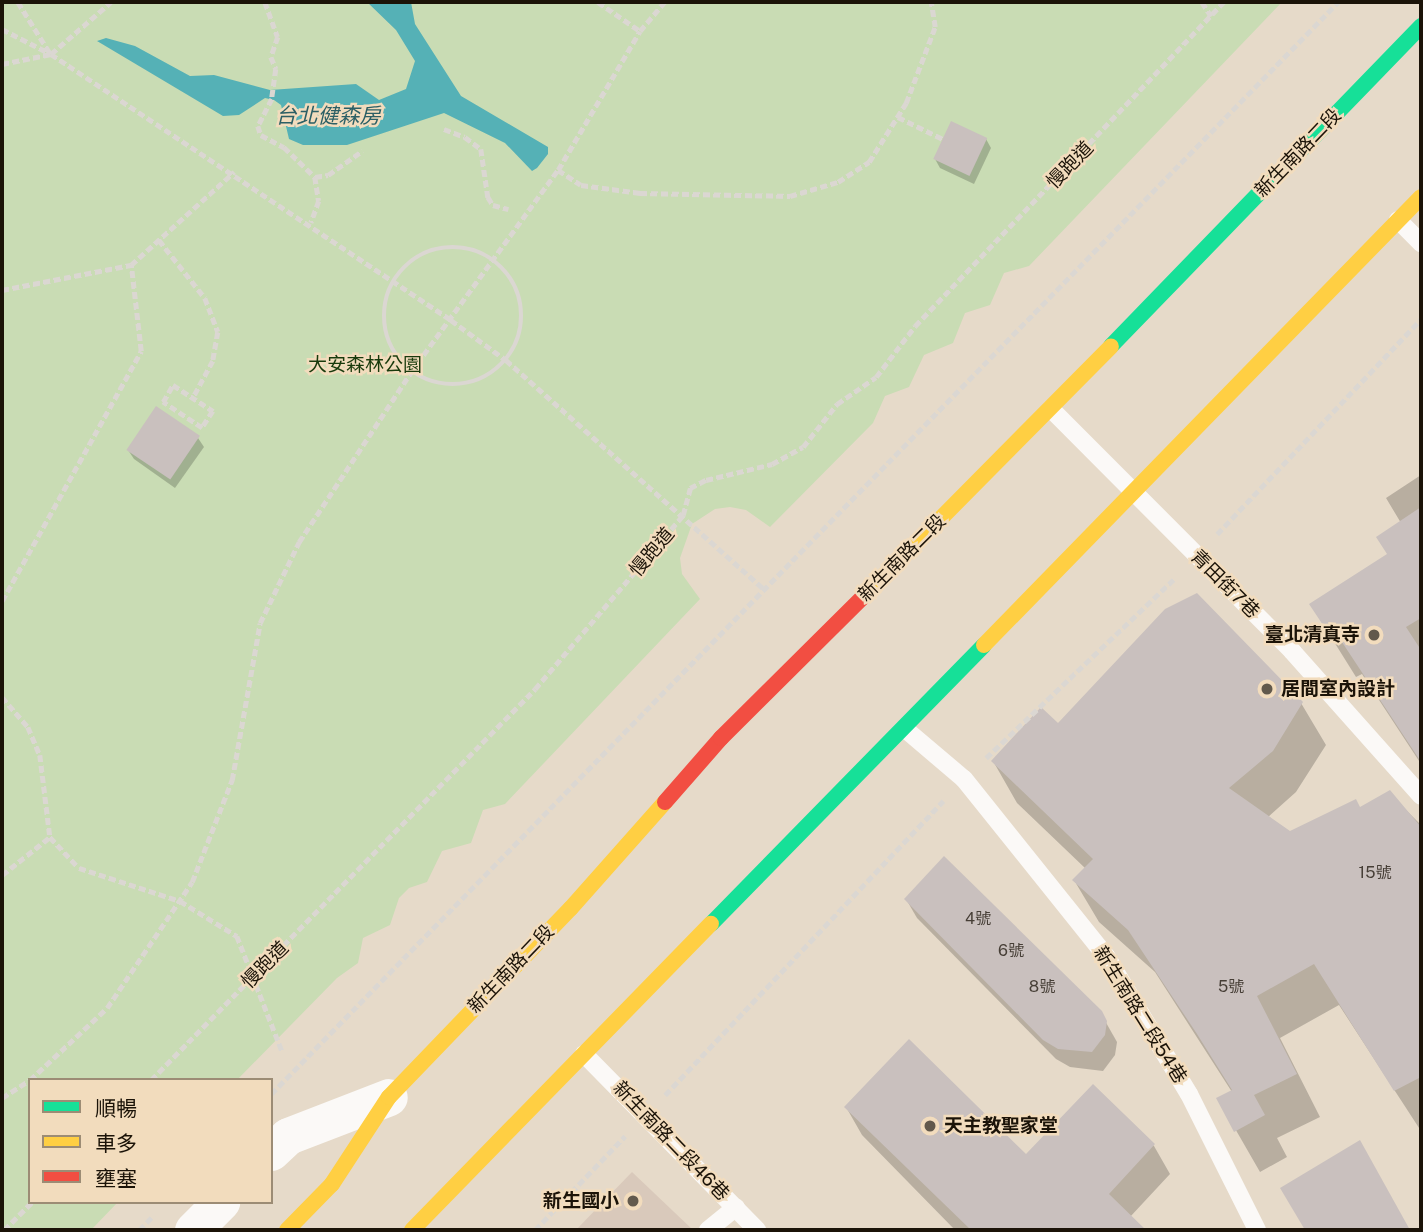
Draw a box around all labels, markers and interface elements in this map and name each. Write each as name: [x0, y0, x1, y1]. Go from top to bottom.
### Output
water label: 台北健森房: [276, 103, 380, 129]
street label: 新生南路二段: [1250, 104, 1346, 202]
street label: 慢跑道: [1042, 137, 1098, 193]
park label: 大安森林公園: [308, 354, 422, 376]
street label: 新生南路二段: [854, 510, 950, 606]
street label: 慢跑道: [625, 523, 679, 581]
street label: 青田街7巷: [1186, 545, 1264, 623]
place label: 臺北清真寺: [1265, 624, 1360, 646]
marker: 臺北清真寺: [1366, 627, 1382, 643]
place label: 居間室內設計: [1281, 678, 1395, 700]
marker: 居間室內設計: [1259, 681, 1275, 697]
house number: 15號: [1359, 863, 1391, 883]
house number: 4號: [965, 909, 991, 929]
street label: 新生南路二段: [463, 920, 559, 1018]
street label: 慢跑道: [237, 937, 293, 993]
house number: 6號: [998, 941, 1024, 961]
street label: 新生南路二段54巷: [1089, 942, 1191, 1088]
house number: 8號: [1029, 977, 1055, 997]
house number: 5號: [1218, 977, 1244, 997]
street label: 新生南路二段46巷: [608, 1077, 734, 1205]
legend: [28, 1078, 273, 1204]
text: 順暢: [95, 1096, 137, 1121]
place label: 天主教聖家堂: [944, 1115, 1058, 1137]
marker: 天主教聖家堂: [922, 1118, 938, 1134]
text: 車多: [95, 1131, 137, 1156]
text: 壅塞: [95, 1166, 137, 1191]
place label: 新生國小: [543, 1190, 619, 1212]
marker: 新生國小: [625, 1193, 641, 1209]

